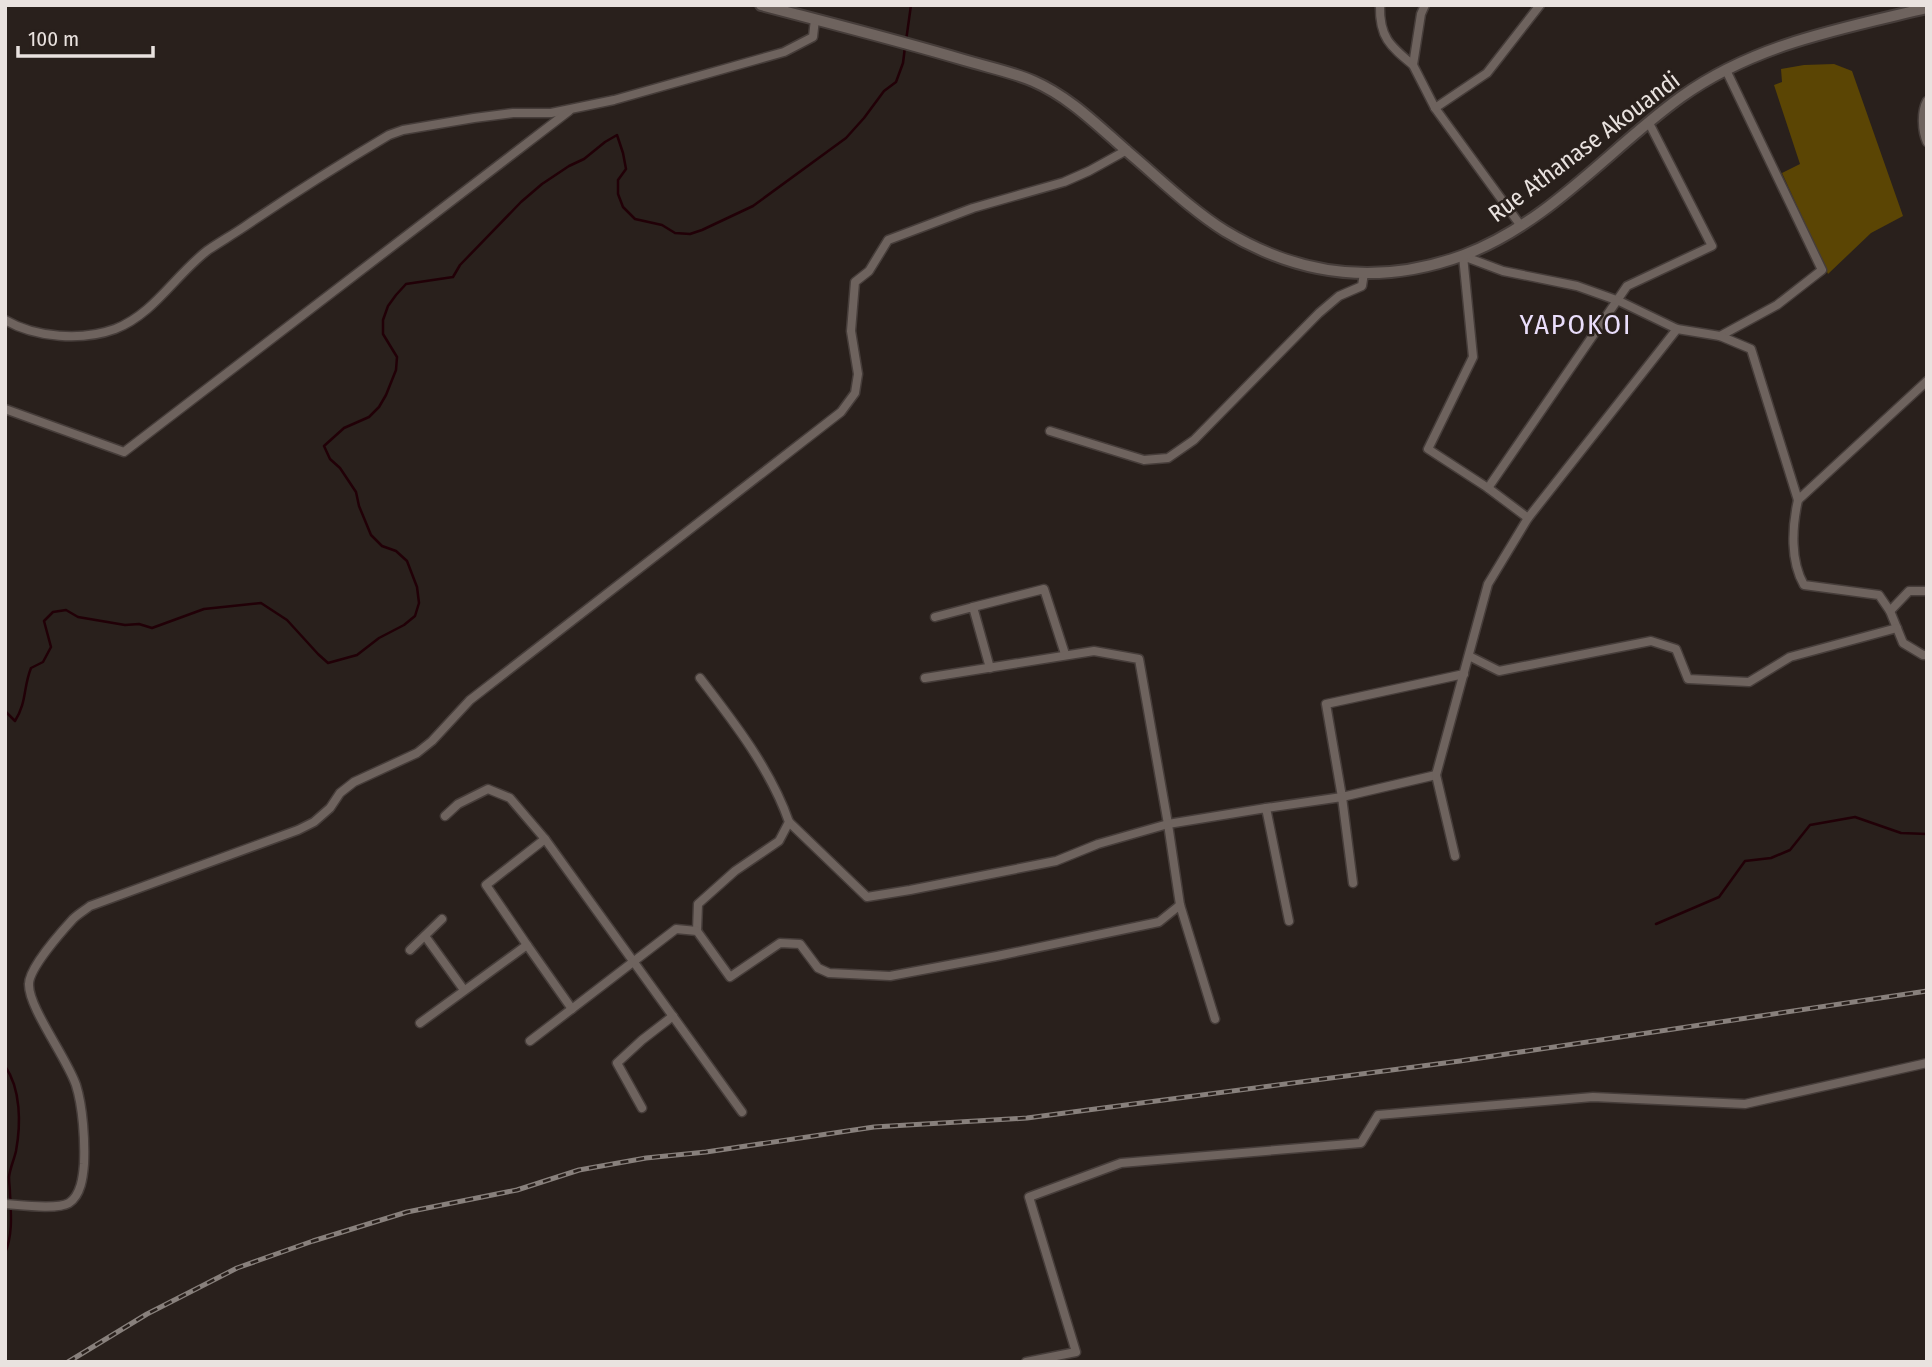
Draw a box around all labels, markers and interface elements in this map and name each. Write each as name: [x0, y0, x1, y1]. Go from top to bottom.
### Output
scale bar: [18, 14, 152, 58]
text: 100 m: [28, 26, 79, 52]
street label: Rue Athanase Akouandi: [1483, 66, 1685, 228]
district label: YAPOKOI: [1520, 308, 1632, 341]

